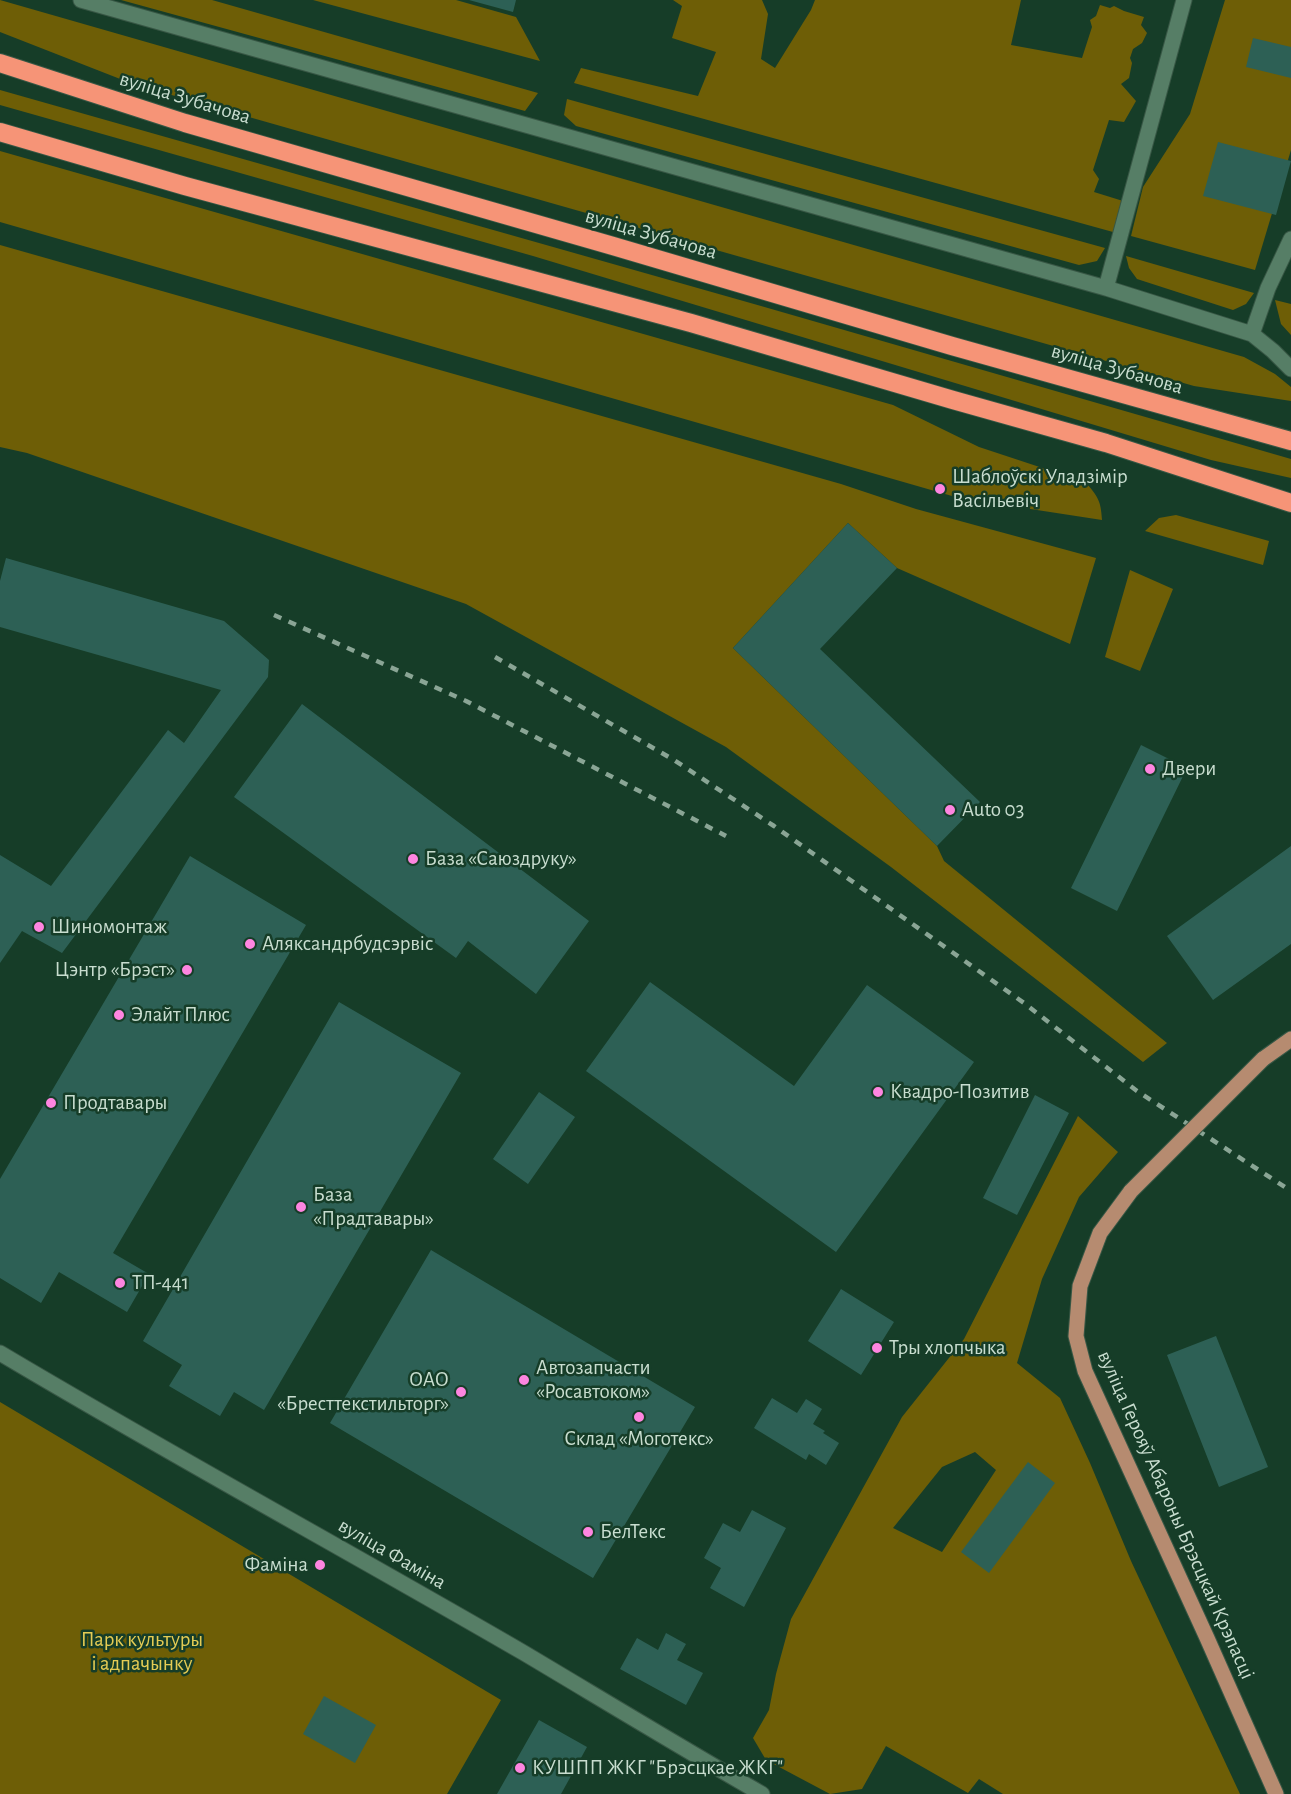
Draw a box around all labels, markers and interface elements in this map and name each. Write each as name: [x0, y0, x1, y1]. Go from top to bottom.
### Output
street label: вуліца Зубачова: [116, 66, 254, 130]
street label: вуліца Зубачова: [582, 203, 720, 265]
street label: вуліца Зубачова: [1048, 338, 1186, 400]
place label: Шаблоўскі Уладзімір Васільевіч: [952, 464, 1128, 514]
marker: Шаблоўскі Уладзімір Васільевіч: [933, 482, 947, 496]
place label: Двери: [1162, 756, 1216, 782]
marker: Двери: [1143, 762, 1157, 776]
place label: Auto 03: [962, 797, 1024, 823]
marker: Auto 03: [943, 803, 957, 817]
place label: База «Саюздруку»: [425, 846, 577, 872]
marker: База «Саюздруку»: [406, 852, 420, 866]
place label: Шиномонтаж: [51, 914, 167, 940]
marker: Шиномонтаж: [32, 920, 46, 934]
place label: Аляксандрбудсэрвіс: [262, 931, 433, 957]
marker: Аляксандрбудсэрвіс: [243, 937, 257, 951]
place label: Цэнтр «Брэст»: [54, 957, 175, 983]
marker: Цэнтр «Брэст»: [180, 963, 194, 977]
place label: Элайт Плюс: [131, 1002, 230, 1028]
marker: Элайт Плюс: [112, 1008, 126, 1022]
place label: Квадро-Позитив: [890, 1079, 1029, 1105]
marker: Квадро-Позитив: [871, 1085, 885, 1099]
place label: Продтавары: [63, 1090, 168, 1116]
marker: Продтавары: [44, 1096, 58, 1110]
place label: База «Прадтавары»: [313, 1182, 434, 1232]
marker: База «Прадтавары»: [294, 1200, 308, 1214]
place label: ТП-441: [132, 1270, 189, 1296]
marker: ТП-441: [113, 1276, 127, 1290]
place label: Тры хлопчыка: [889, 1335, 1005, 1361]
marker: Тры хлопчыка: [870, 1341, 884, 1355]
street label: вуліца Герояў Абароны Брэсцкай Крэпасці: [1092, 1347, 1260, 1683]
place label: Автозапчасти «Росавтоком»: [536, 1355, 651, 1405]
place label: ОАО «Бресттекстильторг»: [277, 1367, 449, 1417]
marker: Автозапчасти «Росавтоком»: [517, 1373, 531, 1387]
marker: ОАО «Бресттекстильторг»: [454, 1385, 468, 1399]
marker: Склад «Моготекс»: [632, 1410, 646, 1424]
place label: Склад «Моготекс»: [564, 1426, 714, 1452]
street label: вуліца Фаміна: [333, 1513, 451, 1595]
place label: БелТекс: [600, 1519, 666, 1545]
marker: БелТекс: [581, 1525, 595, 1539]
place label: Фаміна: [245, 1552, 308, 1578]
marker: Фаміна: [313, 1558, 327, 1572]
park label: Парк культуры і адпачынку: [81, 1627, 203, 1677]
place label: КУШПП ЖКГ "Брэсцкае ЖКГ": [532, 1755, 783, 1781]
marker: КУШПП ЖКГ "Брэсцкае ЖКГ": [513, 1761, 527, 1775]

